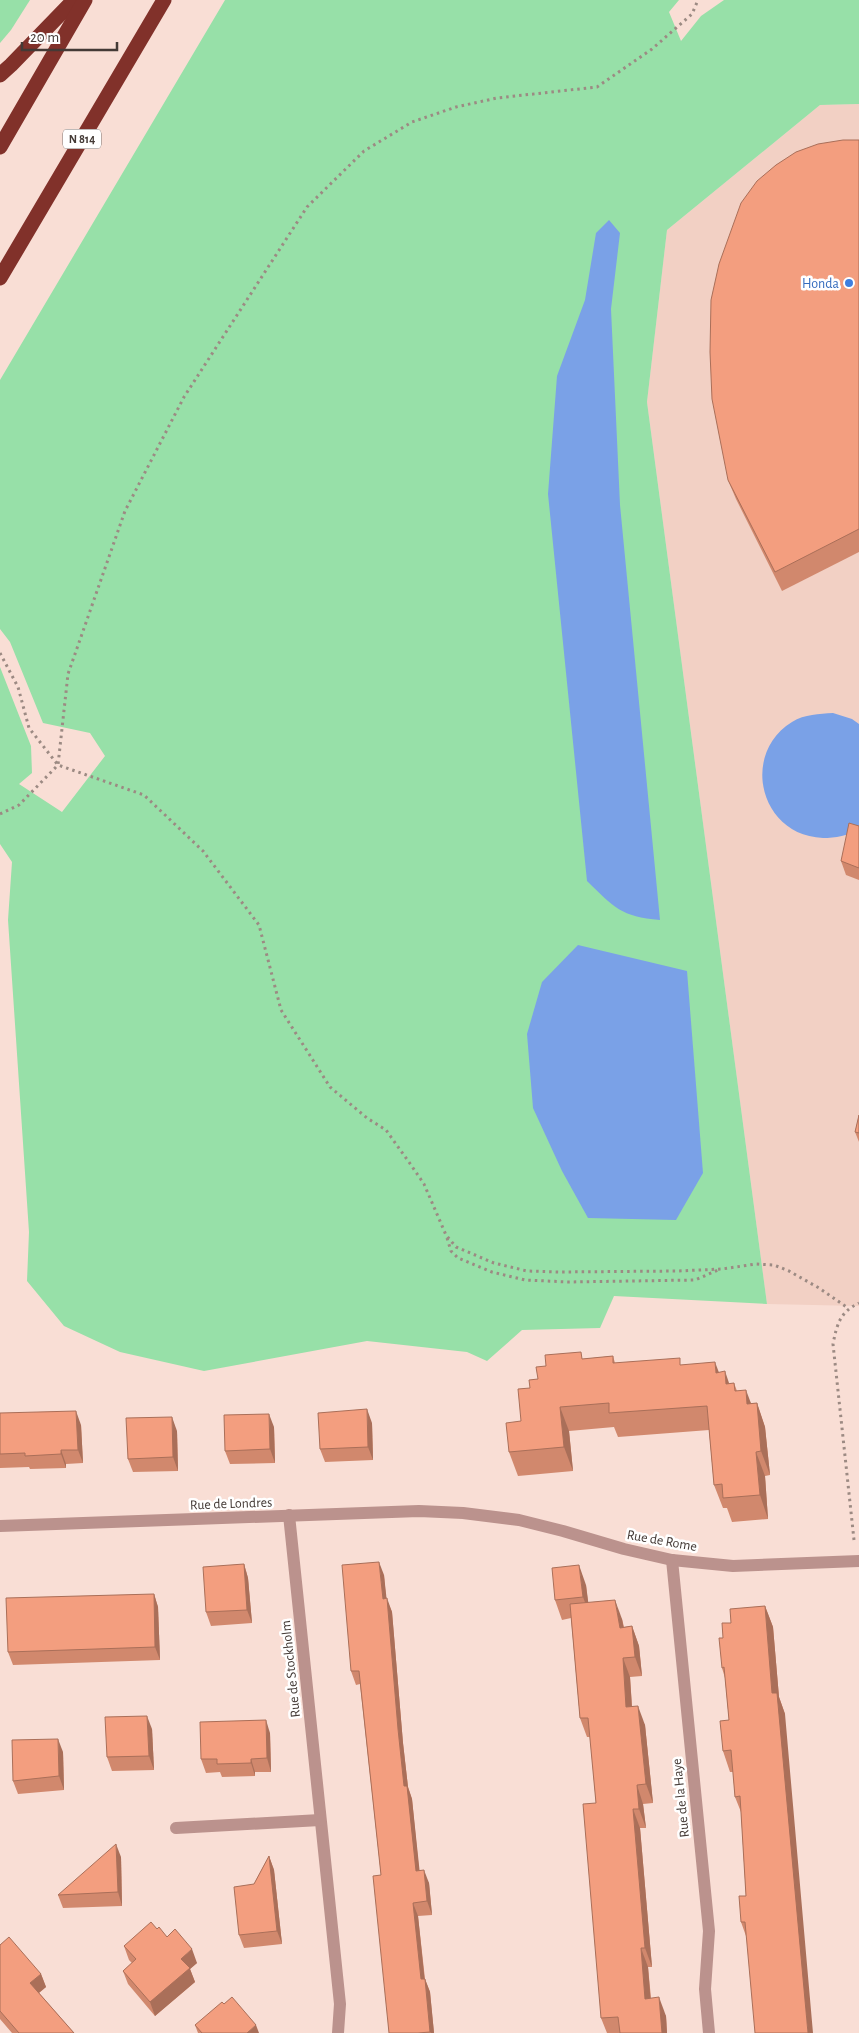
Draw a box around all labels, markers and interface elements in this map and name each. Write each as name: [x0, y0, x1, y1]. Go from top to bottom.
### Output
scale bar: [22, 20, 118, 52]
text: 20 m: [30, 30, 59, 45]
road number: N 814: [63, 130, 101, 148]
place label: Honda: [802, 277, 840, 291]
marker: Honda: [843, 277, 855, 289]
street label: Rue de Londres: [190, 1496, 272, 1512]
street label: Rue de Rome: [626, 1528, 698, 1554]
street label: Rue de Stockholm: [279, 1620, 303, 1718]
street label: Rue de la Haye: [670, 1758, 692, 1838]

